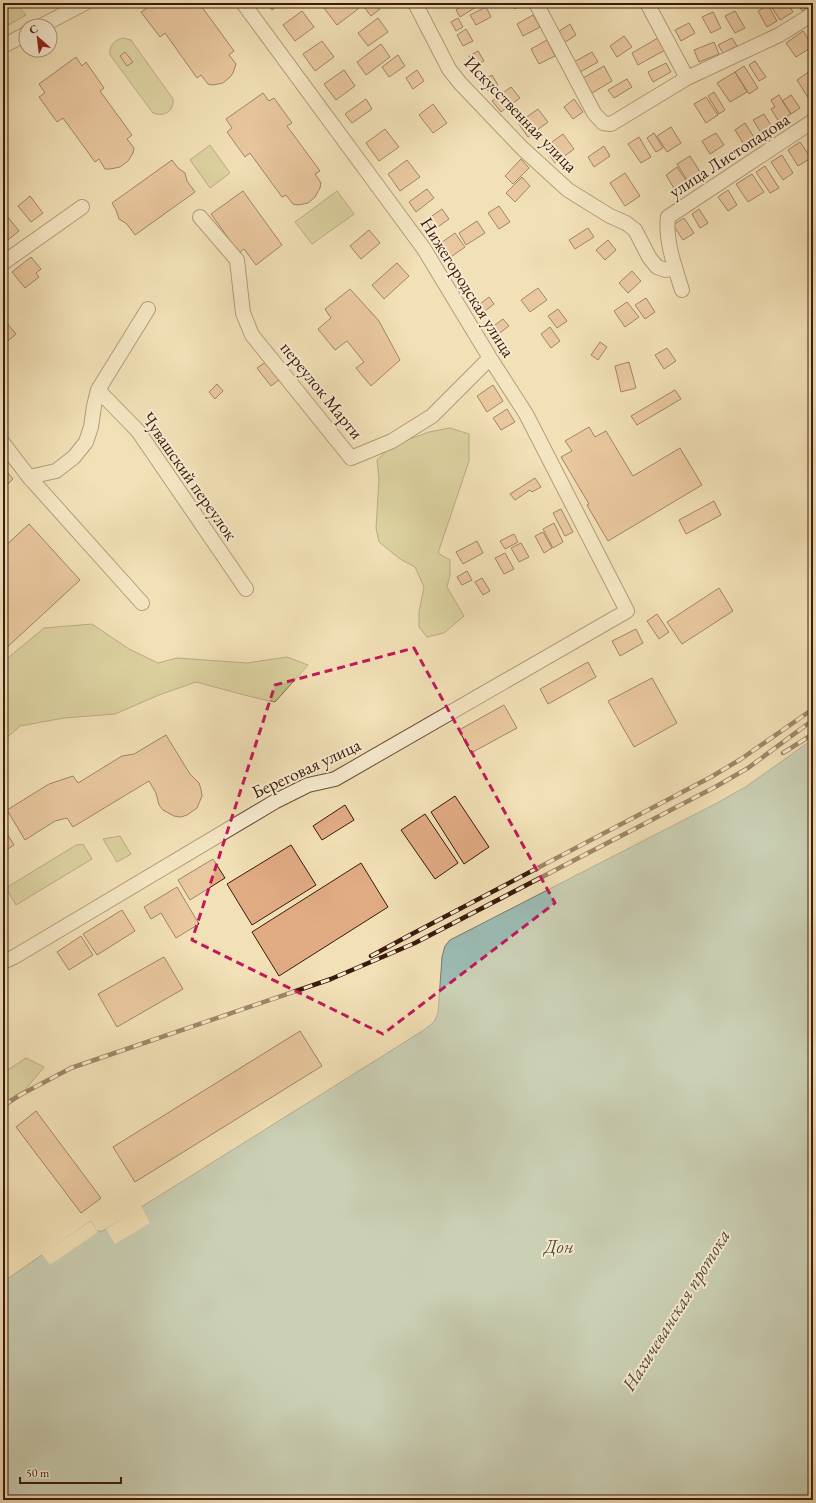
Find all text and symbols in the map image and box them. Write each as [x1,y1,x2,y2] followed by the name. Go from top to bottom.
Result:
[18,18,58,58] north arrow
[27,21,40,37] text: С
[459,51,583,178] street label: Искусственная улица
[664,107,795,203] street label: улица Листопадова
[416,213,521,362] street label: Нижегородская улица
[276,337,369,444] street label: переулок Марти
[137,407,243,545] street label: Чувашский переулок
[248,732,365,803] street label: Береговая улица
[616,1225,736,1396] water label: Нахичеванская протока
[542,1234,574,1259] water label: Дон
[20,1459,121,1485] scale bar
[26,1465,50,1481] text: 50 m

